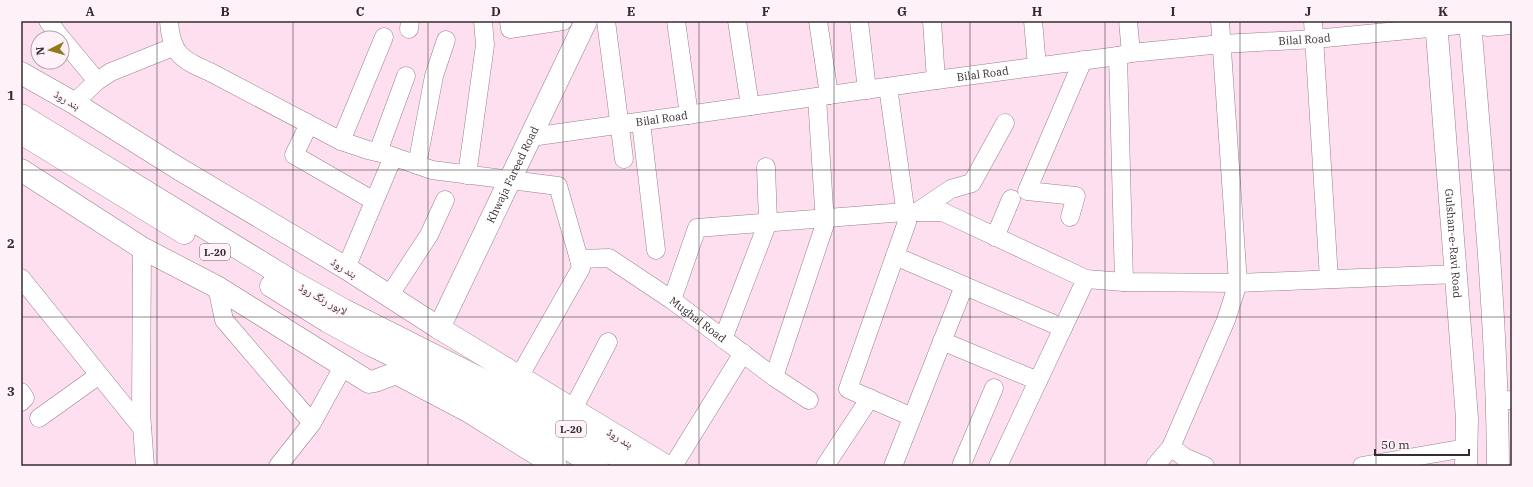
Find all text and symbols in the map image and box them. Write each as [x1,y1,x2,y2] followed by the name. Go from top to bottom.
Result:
[85,3,95,20] text: A
[220,3,230,20] text: B
[356,3,365,20] text: C
[491,3,501,20] text: D
[627,3,635,20] text: E
[762,3,770,20] text: F
[897,3,907,20] text: G
[1032,3,1043,20] text: H
[1171,3,1176,20] text: I
[1305,3,1312,20] text: J
[1438,3,1448,20] text: K
[30,30,70,70] north arrow
[1278,30,1332,48] street label: Bilal Road
[33,46,47,56] text: N
[956,63,1010,84] street label: Bilal Road
[7,87,15,104] text: 1
[51,87,83,113] street label: بند روڈ
[635,108,689,129] street label: Bilal Road
[483,124,542,225] street label: Khwaja Fareed Road
[1442,188,1465,299] street label: Gulshan-e-Ravi Road
[7,235,15,252] text: 2
[200,244,230,260] road number: L-20
[328,255,360,281] street label: بند روڈ
[296,280,350,318] street label: لاہور رنگ روڈ
[667,294,729,346] street label: Mughal Road
[7,383,15,400] text: 3
[556,421,586,437] road number: L-20
[604,425,636,451] street label: بند روڈ
[1375,431,1469,457] scale bar
[1381,437,1410,452] text: 50 m

